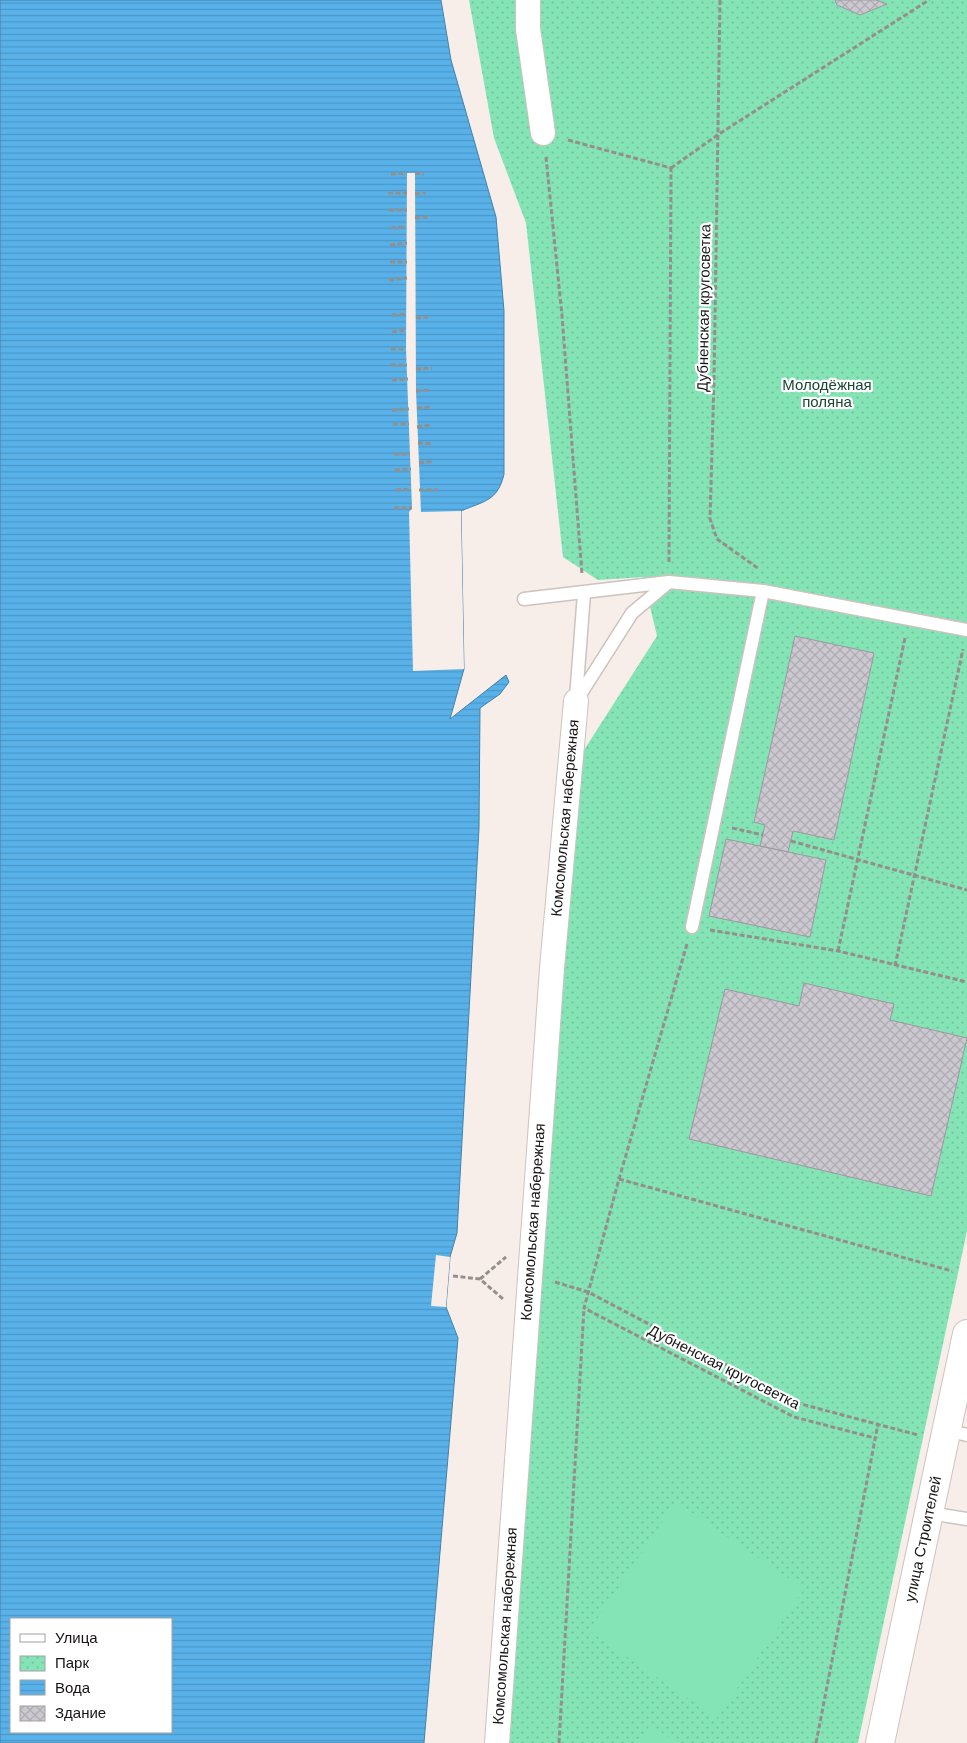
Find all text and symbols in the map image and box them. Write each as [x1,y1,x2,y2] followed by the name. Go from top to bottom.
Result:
[694,223,713,392] street label: Дубненская кругосветка
[782,376,872,410] park label: Молодёжная поляна
[547,719,582,917] street label: Комсомольская набережная
[517,1123,548,1321] street label: Комсомольская набережная
[646,1321,803,1412] street label: Дубненская кругосветка
[901,1474,944,1603] street label: улица Строителей
[489,1527,520,1725] street label: Комсомольская набережная
[10,1618,172,1733] legend
[55,1629,98,1646] text: Улица
[55,1654,89,1671] text: Парк
[55,1679,91,1696] text: Вода
[55,1704,106,1721] text: Здание

